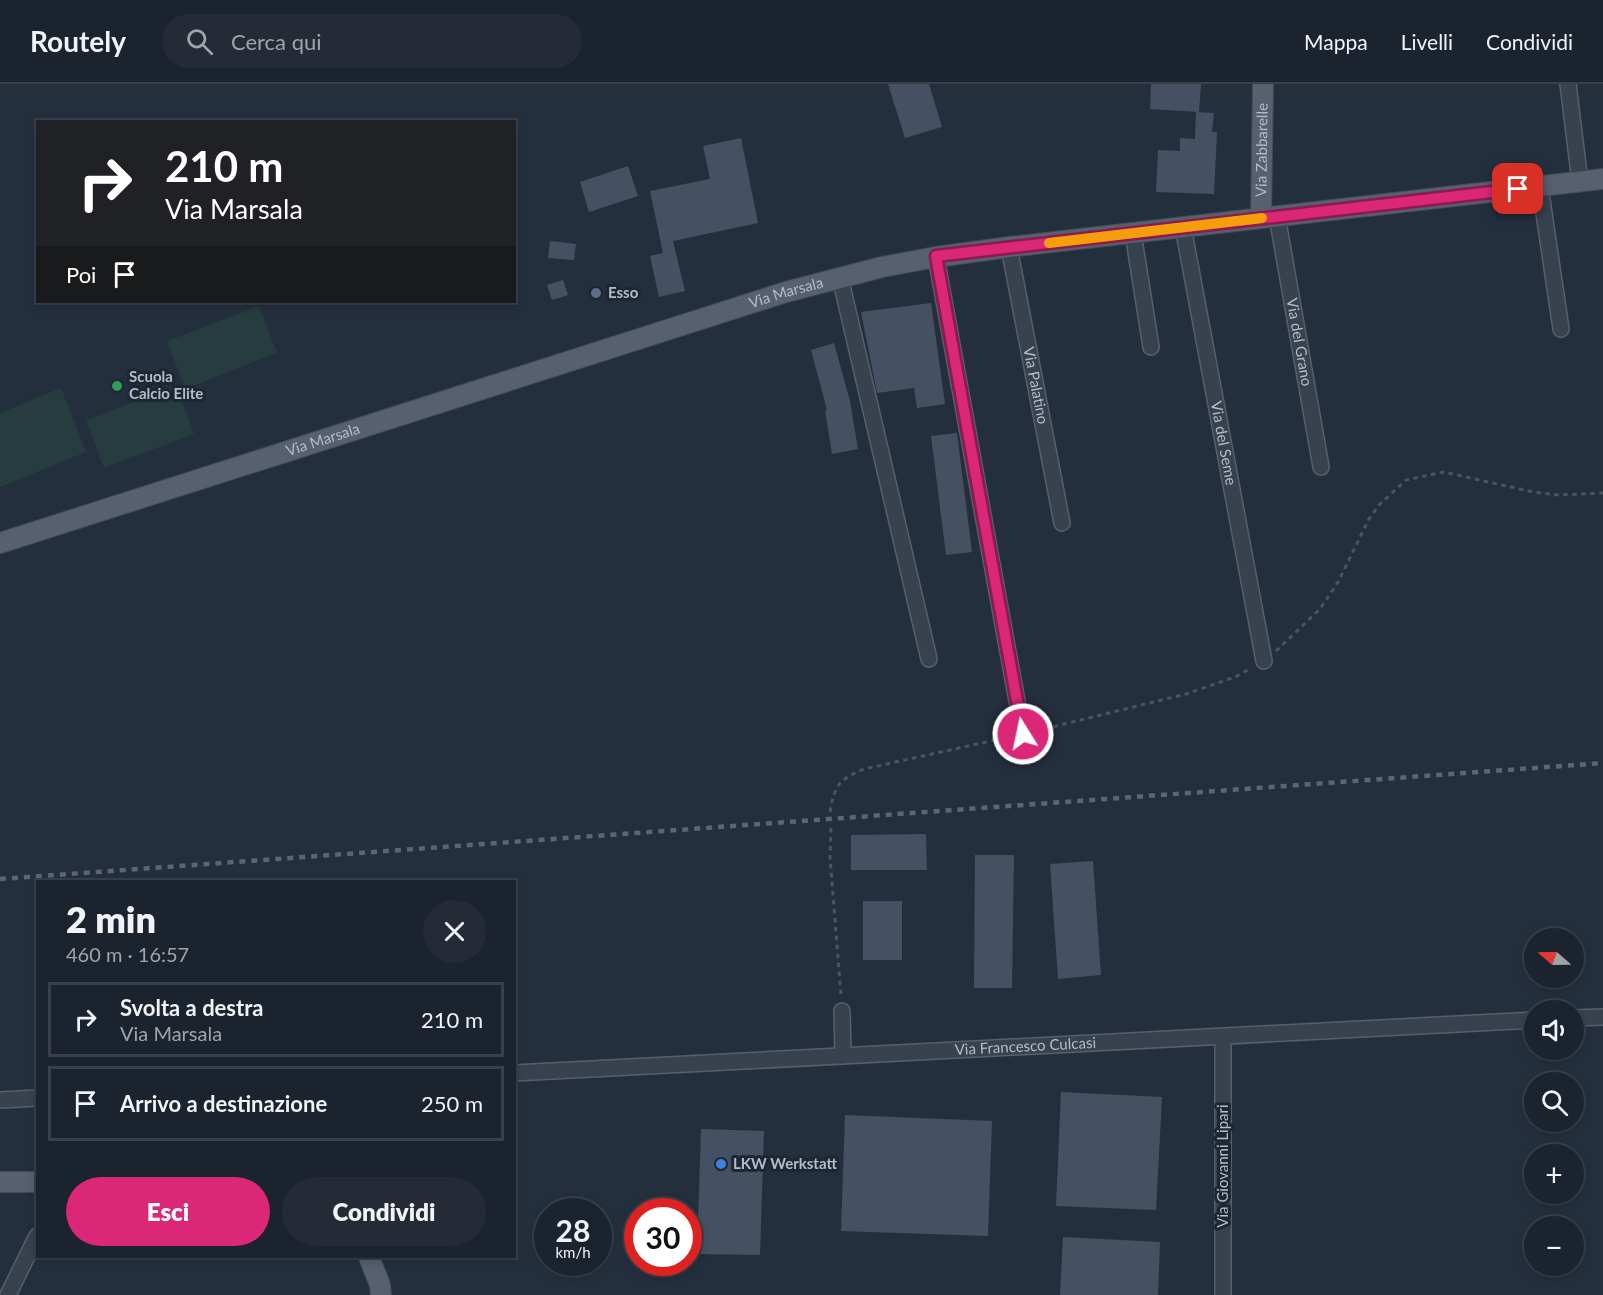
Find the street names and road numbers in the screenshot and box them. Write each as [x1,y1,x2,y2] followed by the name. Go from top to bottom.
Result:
[1251,103,1271,197] street label: Via Zabbarelle
[746,273,825,311] street label: Via Marsala
[1284,296,1317,387] street label: Via del Grano
[1020,345,1053,425] street label: Via Palatino
[1208,400,1241,487] street label: Via del Seme
[283,419,362,459] street label: Via Marsala
[954,1033,1096,1058] street label: Via Francesco Culcasi
[1213,1104,1231,1228] street label: Via Giovanni Lipari

